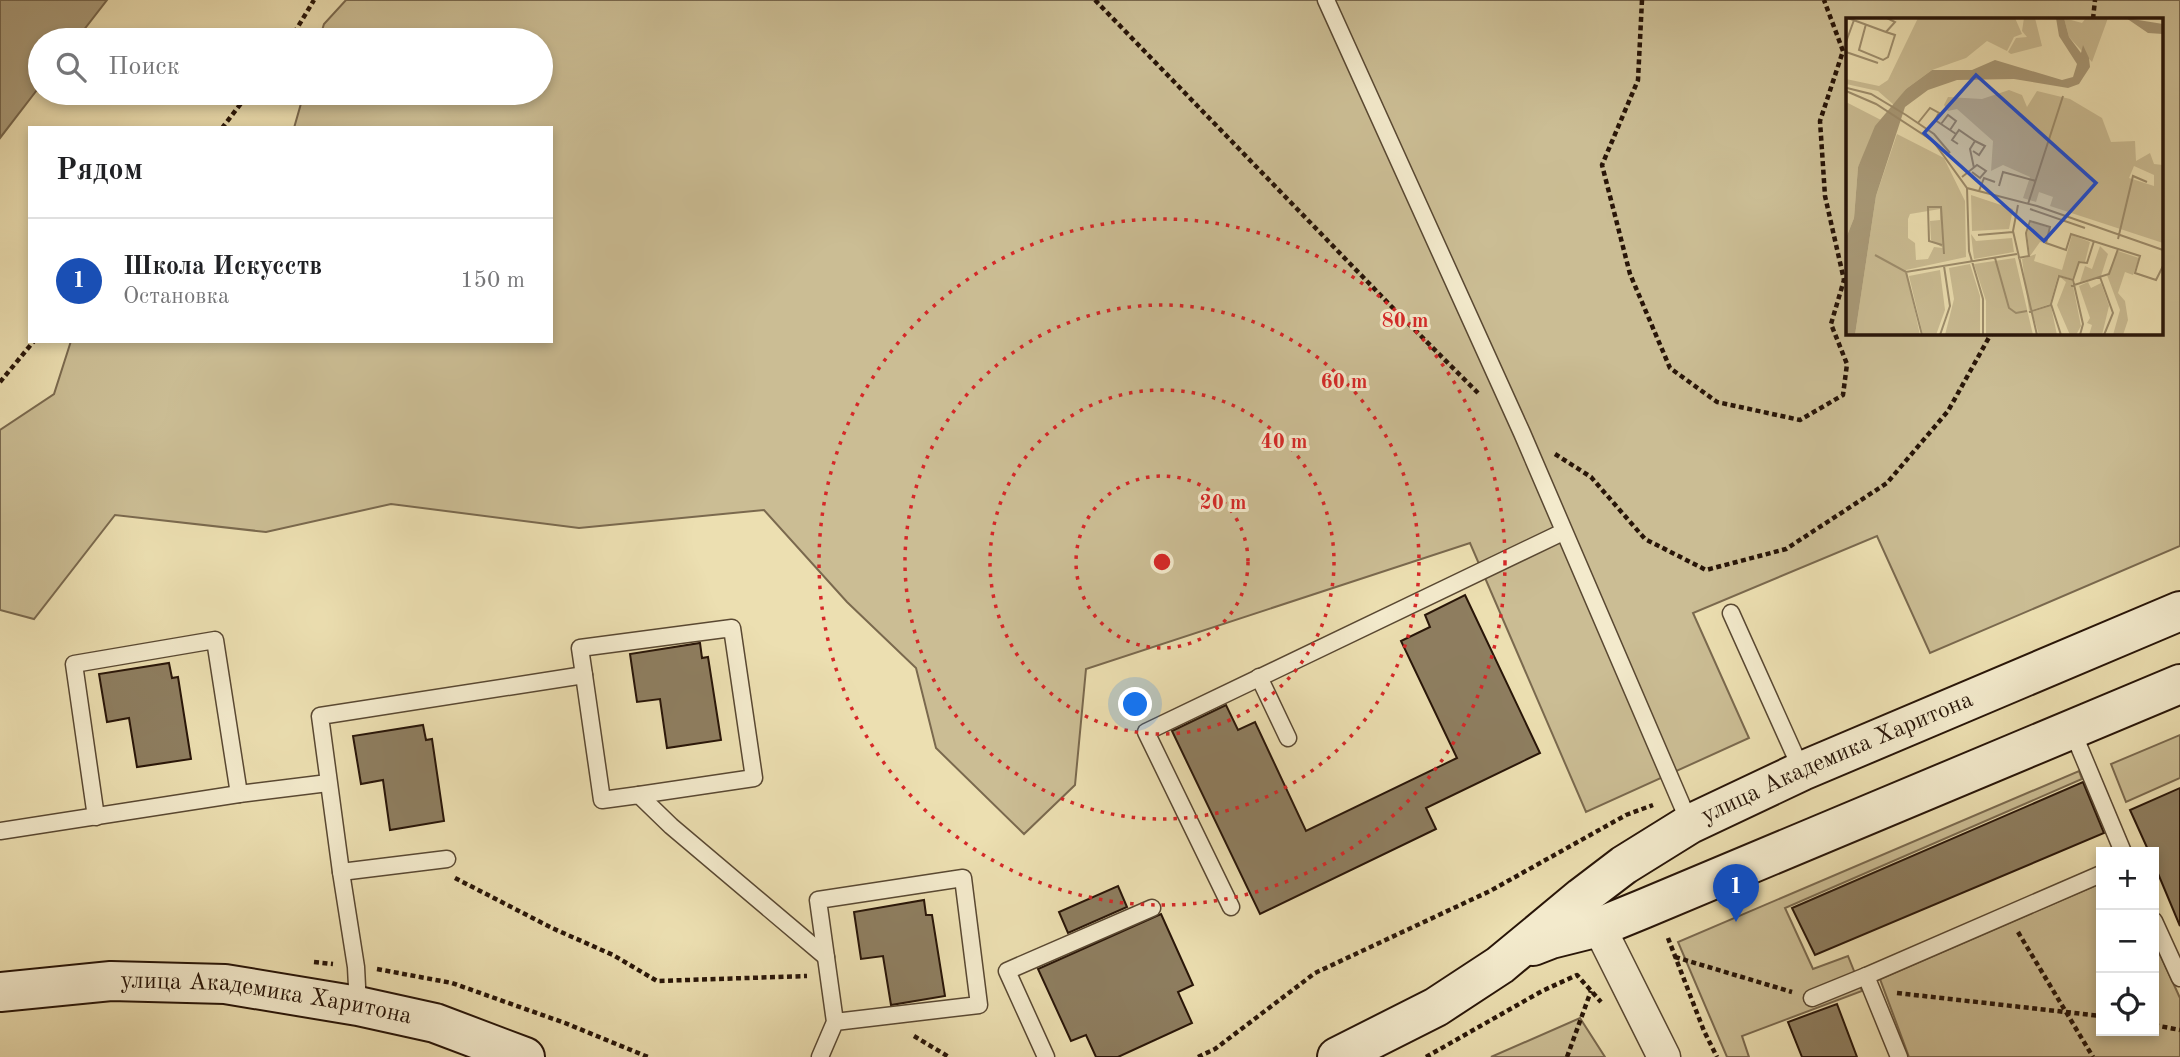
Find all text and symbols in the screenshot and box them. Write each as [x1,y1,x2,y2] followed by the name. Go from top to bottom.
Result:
[1846,18,2162,334] inset map
[28,28,553,105] search box
[52,48,90,86] icon: search
[108,54,180,80] text: Поиск
[56,156,143,186] text: Рядом
[123,254,322,280] text: Школа Искусств
[72,269,86,292] text: 1
[460,269,525,292] text: 150 m
[123,285,229,308] text: Остановка
[1381,311,1429,332] text: 80 m
[1320,372,1368,393] text: 60 m
[1260,432,1308,453] text: 40 m
[1199,493,1247,514] text: 20 m
[1150,550,1174,574] centre of rings
[1118,687,1152,721] your location
[1698,688,1977,829] street label: улица Академика Харитона
[2096,847,2159,1036] map controls
[2096,847,2159,910] button: +
[1713,864,1759,922] pin: 1
[2096,910,2159,973] button: −
[120,969,414,1030] street label: улица Академика Харитона
[2096,973,2159,1036] button: locate

